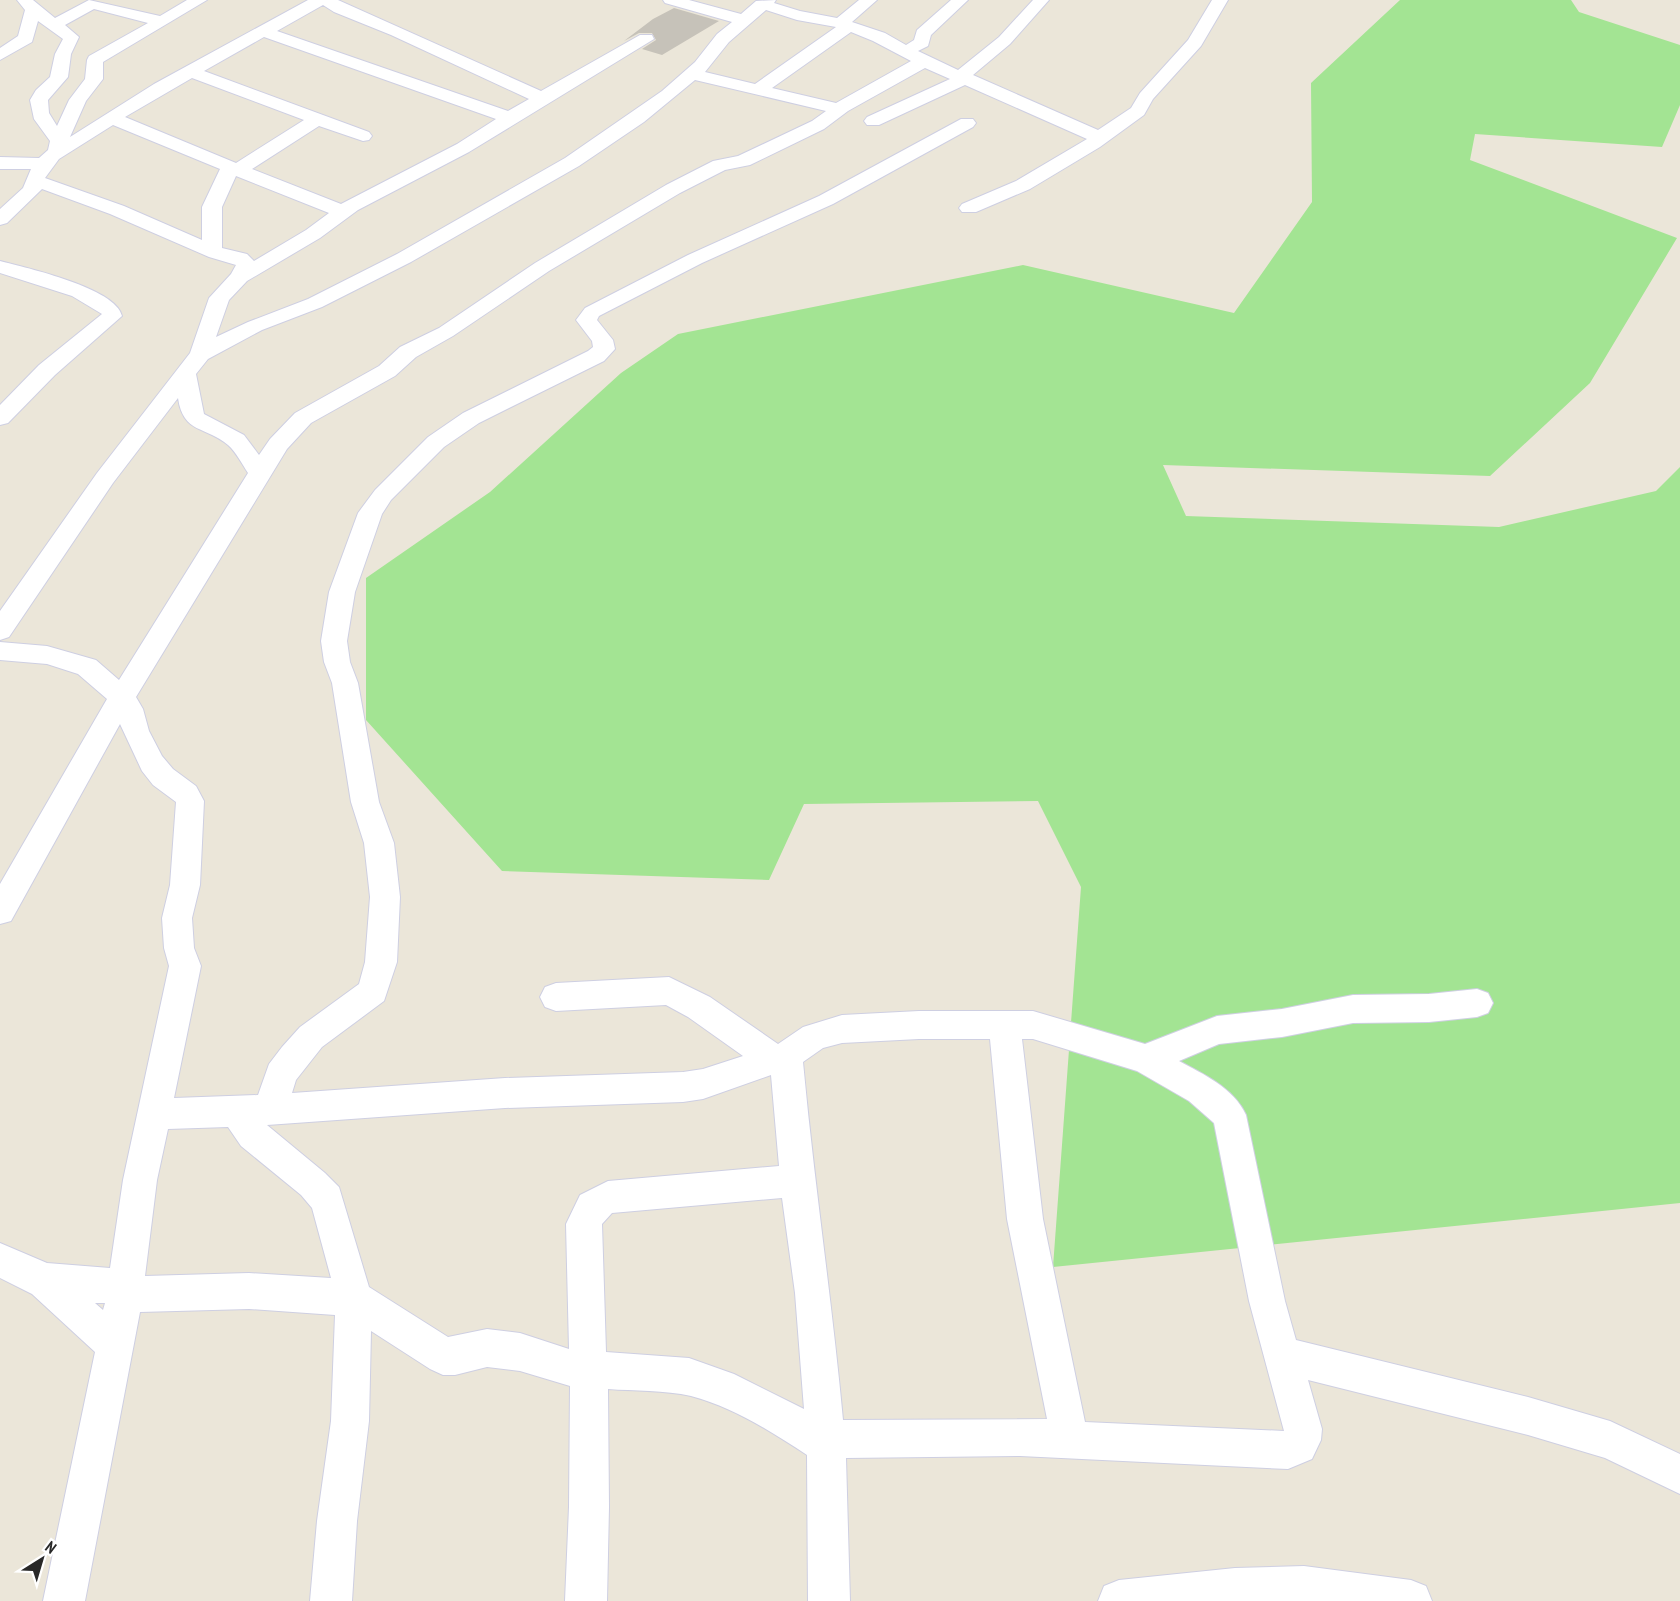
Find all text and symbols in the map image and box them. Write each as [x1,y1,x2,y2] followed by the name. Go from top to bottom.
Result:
[12,1529,72,1589] north arrow
[42,1536,60,1558] text: N

